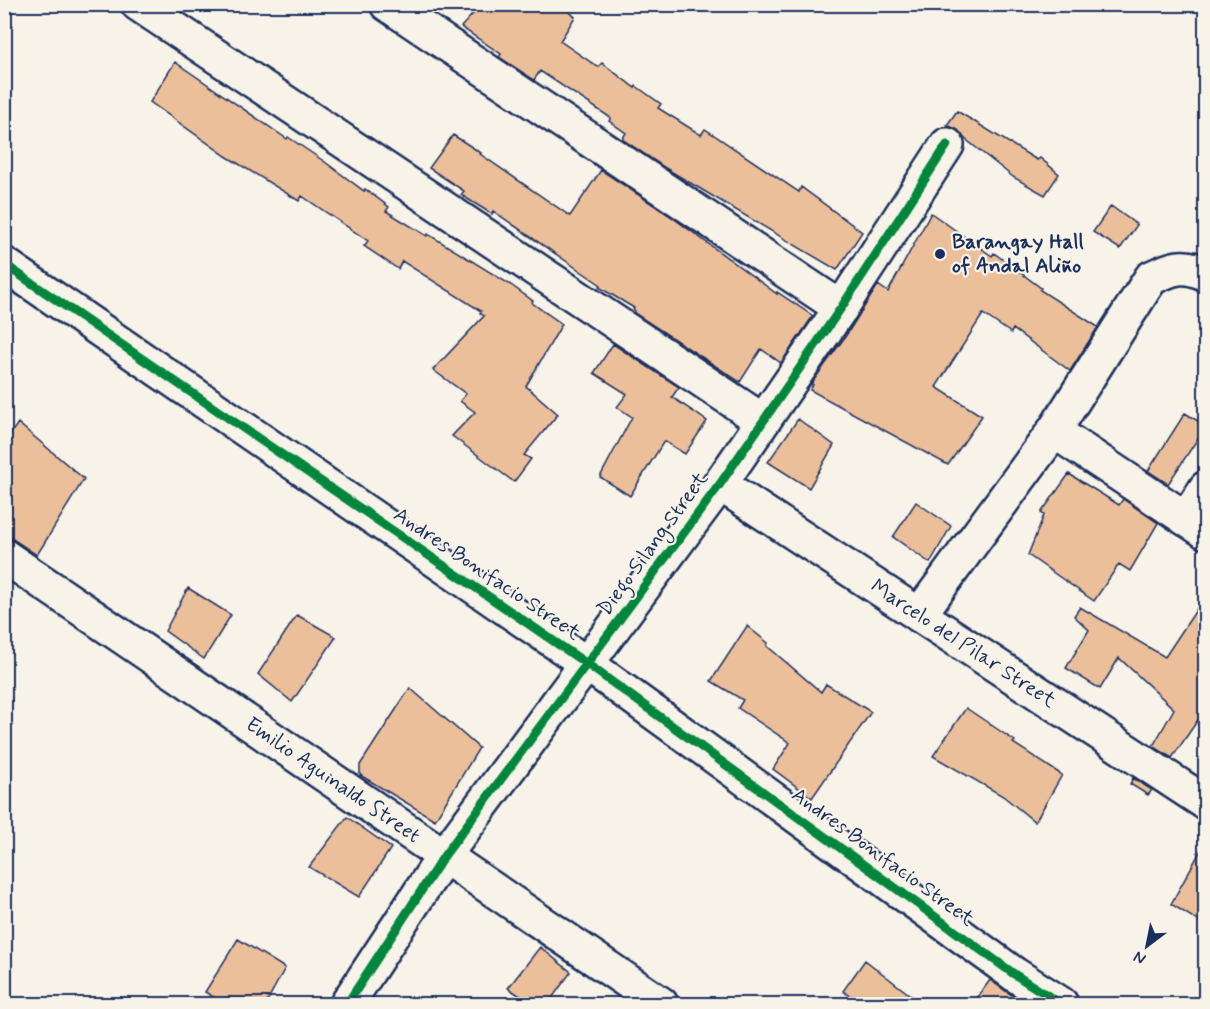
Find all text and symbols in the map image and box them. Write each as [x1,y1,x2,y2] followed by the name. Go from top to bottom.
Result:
[952,228,1084,280] place label: Barangay Hall of Andal Aliño
[933,247,947,261] marker: Barangay Hall of Andal Aliño
[591,466,717,623] street label: Diego Silang Street
[388,501,586,647] street label: Andres Bonifacio Street
[865,573,1062,715] street label: Marcelo del Pilar Street
[240,711,426,850] street label: Emilio Aguinaldo Street
[786,781,981,933] street label: Andres Bonifacio Street
[1117,916,1177,976] north arrow
[1130,946,1150,969] text: N

